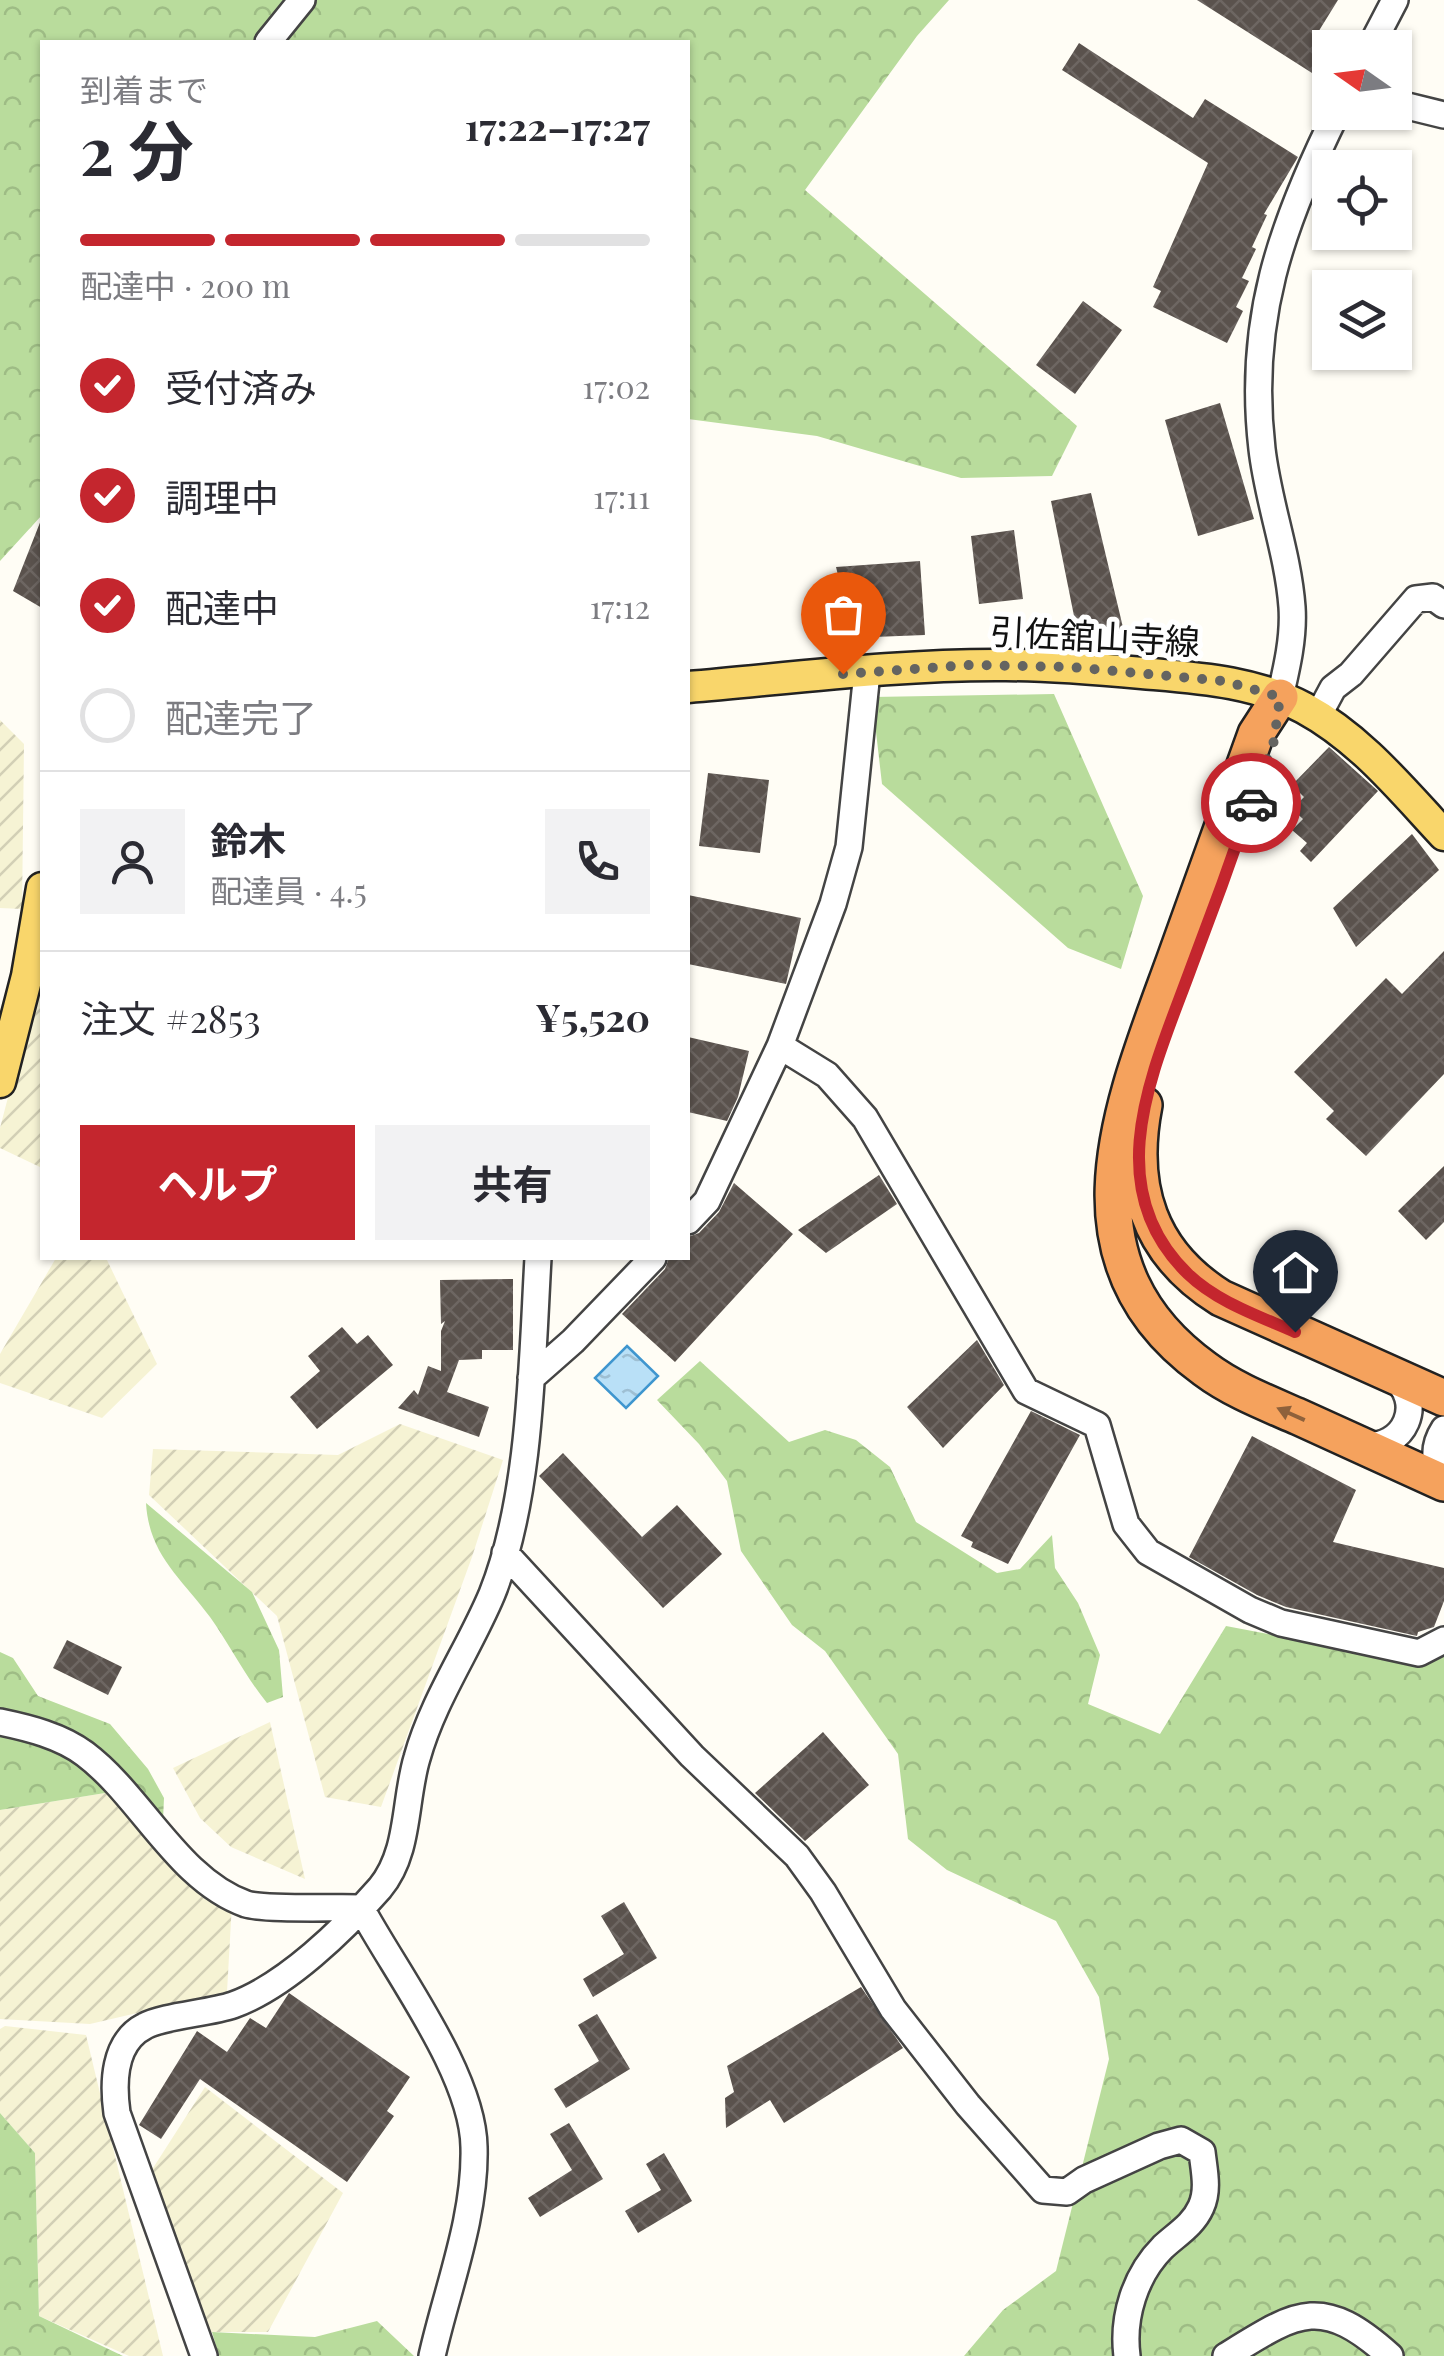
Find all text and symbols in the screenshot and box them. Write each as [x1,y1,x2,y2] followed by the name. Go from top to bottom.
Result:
[1312,30,1412,130] north arrow
[1312,30,1412,370] map controls
[80,67,208,110] text: 到着まで
[465,100,650,151] text: 17:22–17:27
[80,105,193,191] text: 2 分
[1312,150,1412,250] button: locate
[80,263,291,306] text: 配達中 · 200 m
[1312,270,1412,370] button: layers
[80,358,135,413] icon: check
[165,361,317,412] text: 受付済み
[582,364,650,407] text: 17:02
[80,468,135,523] icon: check
[165,471,279,522] text: 調理中
[593,474,650,517] text: 17:11
[801,572,886,675] pin
[80,578,135,633] icon: check
[165,581,279,632] text: 配達中
[589,584,650,627] text: 17:12
[816,587,871,642] icon: bag
[989,606,1201,664] street label: 引佐舘山寺線
[165,691,317,742] text: 配達完了
[1201,753,1301,853] courier
[1224,776,1279,831] icon: car
[80,809,185,914] button: person
[545,809,650,914] button: phone
[210,814,286,865] text: 鈴木
[210,868,367,911] text: 配達員 · 4.5
[535,991,650,1042] text: ¥5,520
[80,992,261,1043] text: 注文 #2853
[80,1125,355,1240] button: ヘルプ
[375,1125,650,1240] button: 共有
[1253,1230,1338,1333] pin
[1268,1245,1323,1300] icon: home
[1276,1405,1305,1422] one-way arrow

